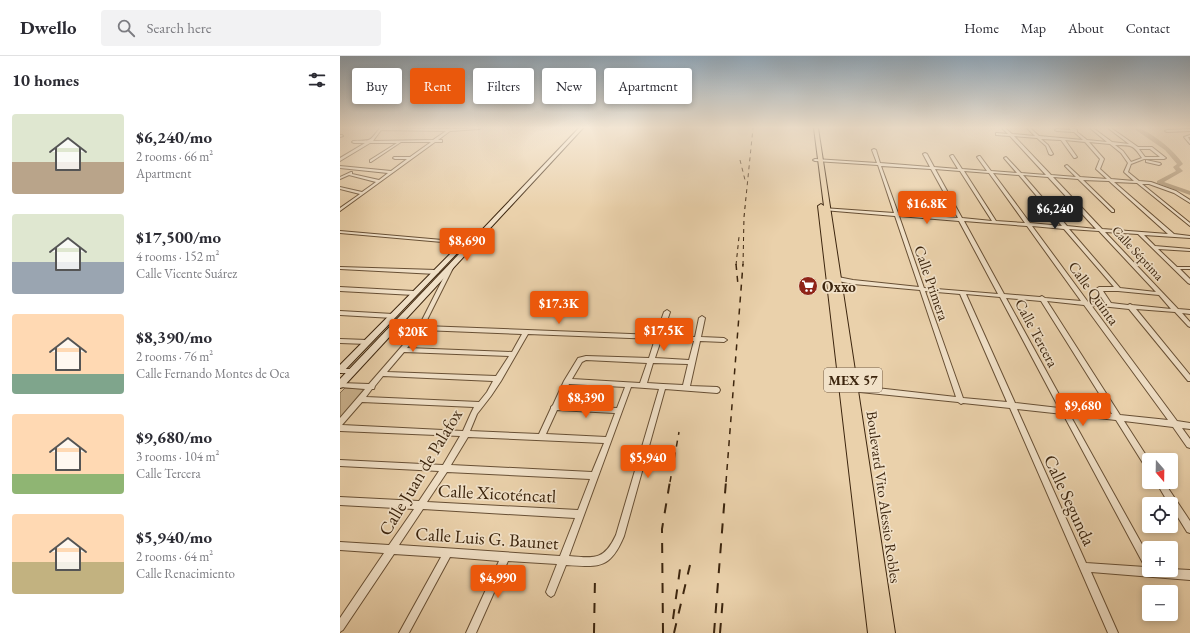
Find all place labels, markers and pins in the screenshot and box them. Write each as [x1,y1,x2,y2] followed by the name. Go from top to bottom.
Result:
[894,191,960,225] pin: $16.8K
[1022,196,1088,230] pin: $6,240
[434,228,500,262] pin: $8,690
[797,275,819,297] supermarket icon: Oxxo
[822,277,856,296] place label: Oxxo
[526,291,592,325] pin: $17.3K
[631,318,697,352] pin: $17.5K
[389,319,437,353] pin: $20K
[553,385,619,419] pin: $8,390
[1050,393,1116,427] pin: $9,680
[615,445,681,479] pin: $5,940
[465,565,531,599] pin: $4,990

